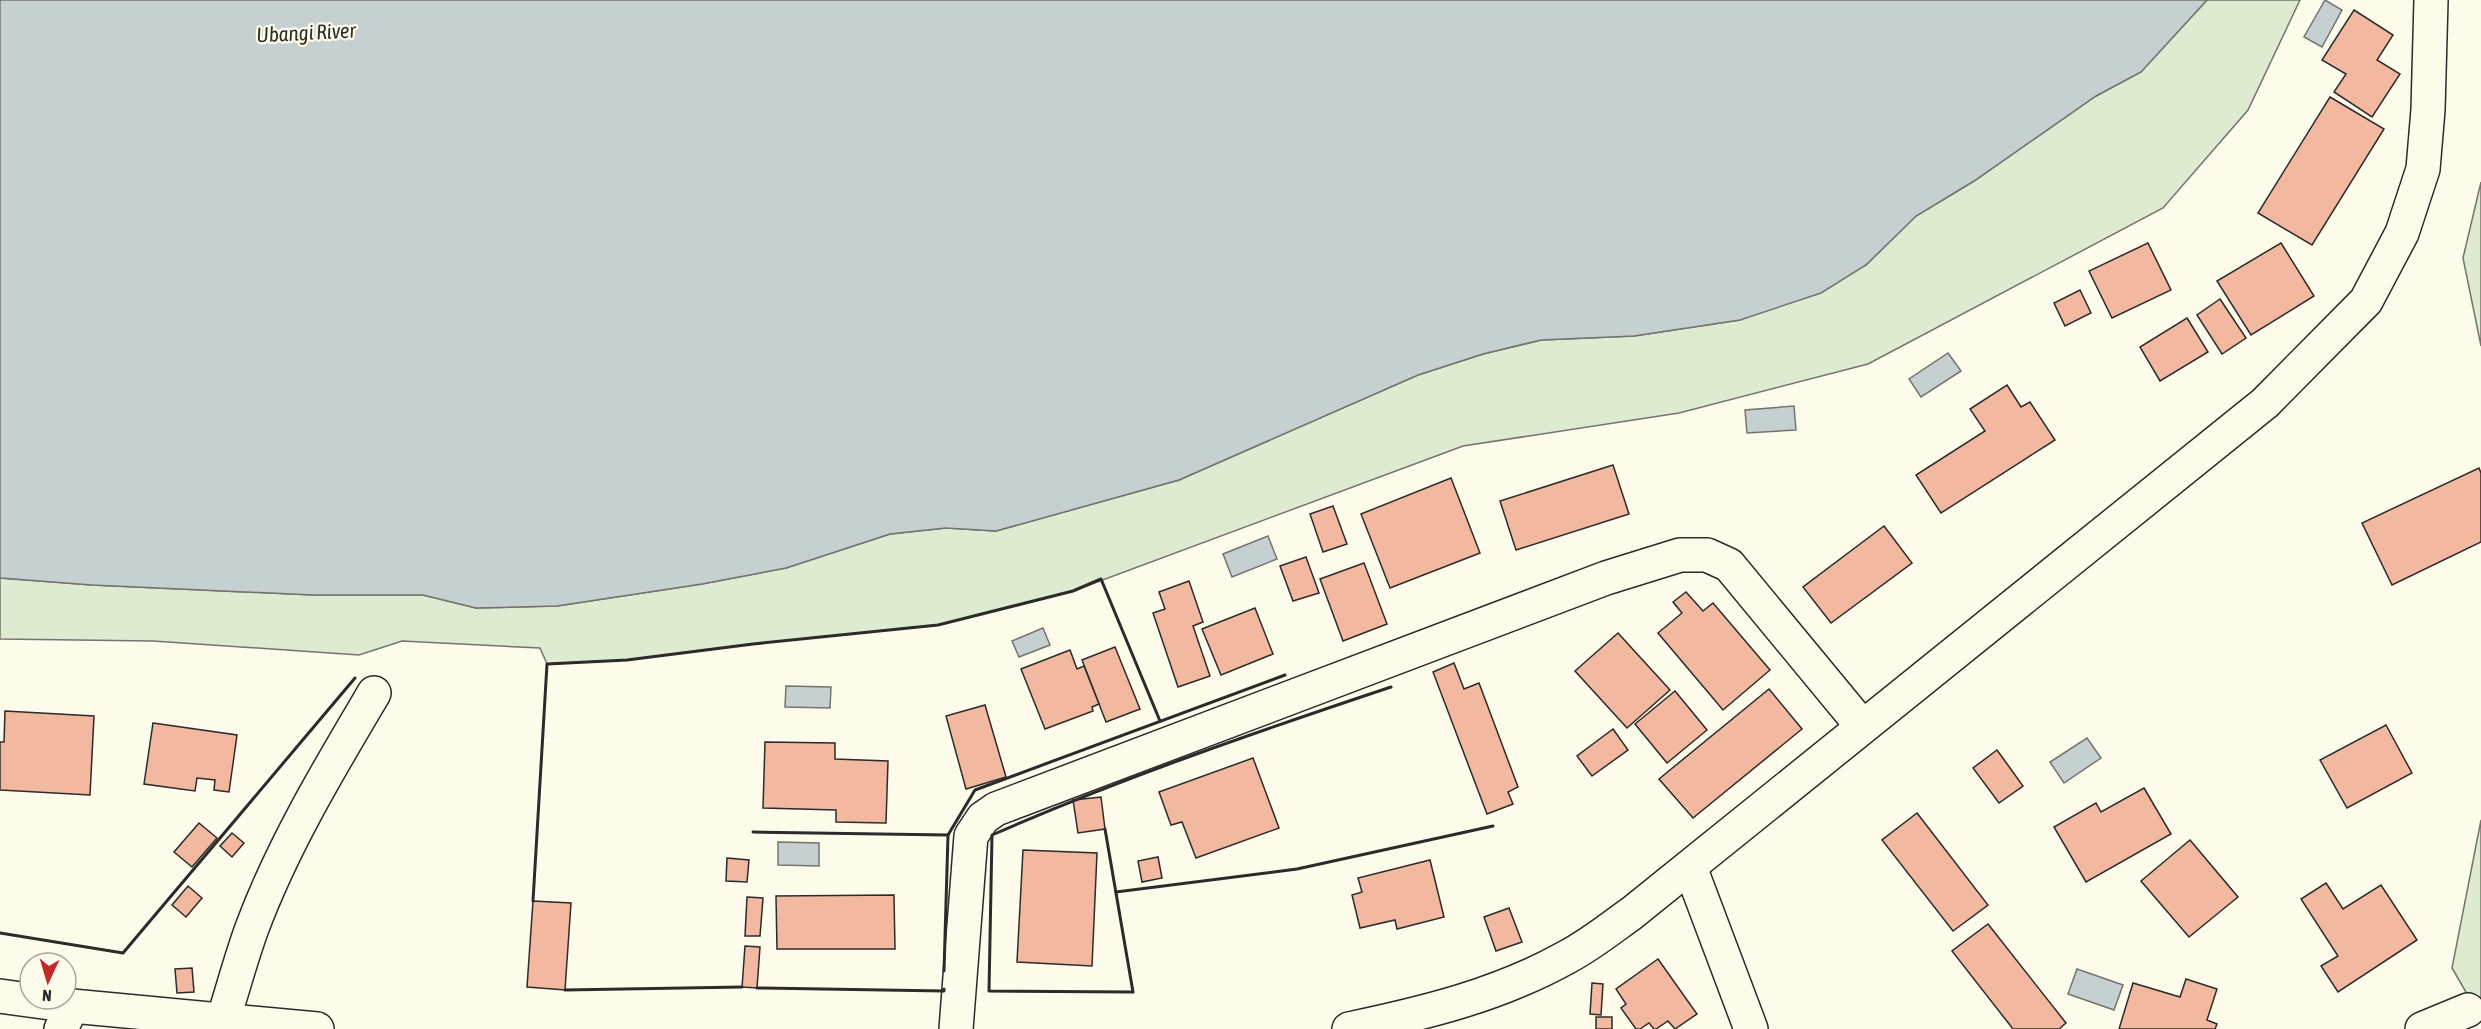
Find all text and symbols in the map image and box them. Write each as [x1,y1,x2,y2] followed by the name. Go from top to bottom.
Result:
[256,17,357,47] water label: Ubangi River
[18,951,78,1011] north arrow
[42,987,52,1005] text: N

